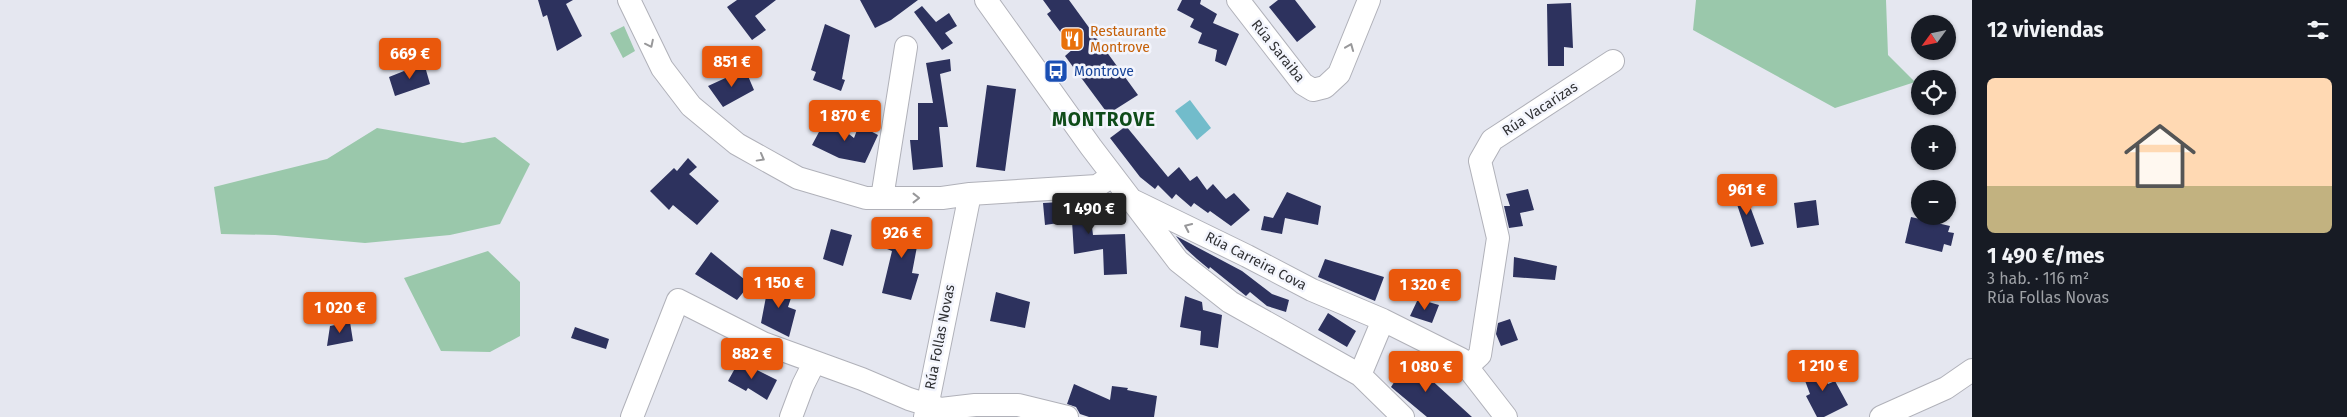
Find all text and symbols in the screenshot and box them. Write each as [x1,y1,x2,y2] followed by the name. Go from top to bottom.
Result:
[1911,15,1956,60] north arrow
[1911,15,1956,225] map controls
[1248,16,1308,86] street label: Rúa Saraiba
[2304,16,2332,44] icon: filters
[1987,17,2104,43] text: 12 viviendas
[1090,23,1166,56] place label: Restaurante Montrove
[1059,26,1085,52] restaurant icon: Restaurante Montrove
[375,38,445,80] pin: 669 €
[644,39,654,48] one-way arrow
[1344,43,1354,52] one-way arrow
[390,44,430,63] text: 669 €
[697,46,767,88] pin: 851 €
[713,52,751,71] text: 851 €
[1043,58,1069,84] bus stop icon: Montrove
[1074,63,1134,80] place label: Montrove
[1911,70,1956,115] button: locate
[1499,78,1581,140] street label: Rúa Vacarizas
[799,100,891,142] pin: 1 870 €
[820,106,870,125] text: 1 870 €
[1052,108,1156,131] district label: MONTROVE
[2115,111,2205,201] icon: home
[1911,125,1956,170] button: +
[756,152,765,162] one-way arrow
[1712,174,1782,216] pin: 961 €
[1728,180,1766,199] text: 961 €
[1911,180,1956,225] button: −
[1043,192,1135,235] pin: 1 490 €
[912,193,920,203] one-way arrow
[1063,199,1115,218] text: 1 490 €
[867,216,937,259] pin: 926 €
[1184,222,1193,233] one-way arrow
[882,223,922,242] text: 926 €
[1202,228,1310,294] street label: Rúa Carreira Cova
[1987,243,2104,269] text: 1 490 €/mes
[733,266,825,309] pin: 1 150 €
[1379,268,1471,311] pin: 1 320 €
[1987,269,2089,288] text: 3 hab. · 116 m²
[754,273,804,292] text: 1 150 €
[1400,275,1450,294] text: 1 320 €
[921,283,959,391] street label: Rúa Follas Novas
[1987,288,2109,307] text: Rúa Follas Novas
[294,292,386,334] pin: 1 020 €
[314,298,366,317] text: 1 020 €
[717,338,787,380] pin: 882 €
[732,344,772,363] text: 882 €
[1380,350,1472,393] pin: 1 080 €
[1777,350,1869,392] pin: 1 210 €
[1798,356,1848,375] text: 1 210 €
[1400,357,1452,376] text: 1 080 €

